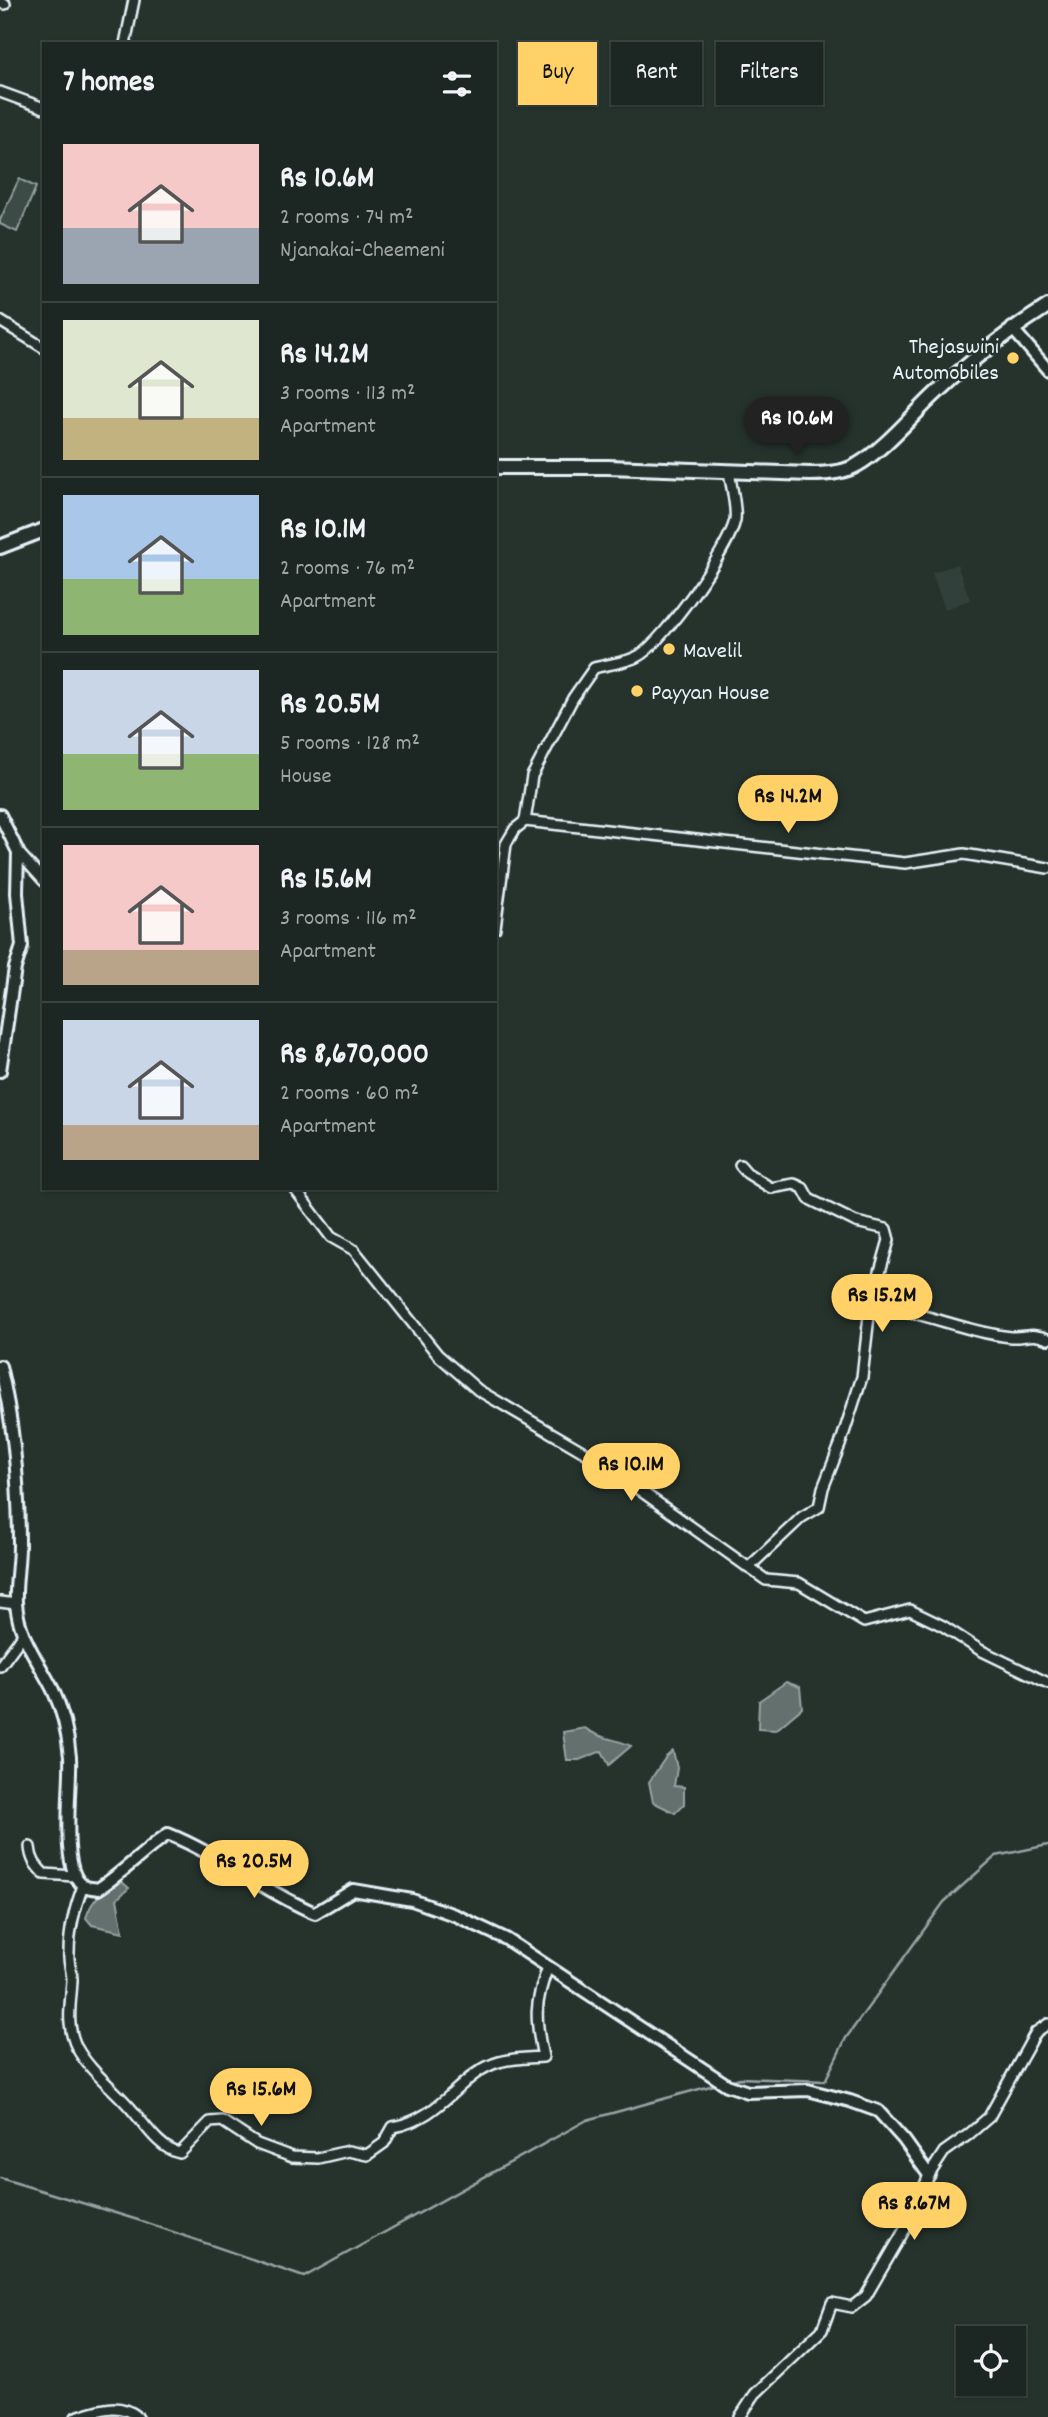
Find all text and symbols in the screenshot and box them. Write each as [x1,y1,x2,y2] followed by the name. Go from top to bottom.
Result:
[518,42,597,105] chip: Buy
[611,42,702,105] chip: Rent
[716,42,823,105] chip: Filters
[63,63,155,106] text: 7 homes
[438,65,476,103] icon: filters
[280,159,374,202] text: Rs 10.6M
[119,172,203,256] icon: home
[280,202,413,235] text: 2 rooms · 74 m²
[280,235,445,268] text: Njanakai-Cheemeni
[892,332,999,391] place label: Thejaswini Automobiles
[280,335,369,378] text: Rs 14.2M
[119,348,203,432] icon: home
[1005,350,1021,366] marker: Thejaswini Automobiles
[280,378,416,411] text: 3 rooms · 113 m²
[725,398,869,457] pin: Rs 10.6M
[761,403,833,436] text: Rs 10.6M
[280,411,376,444] text: Apartment
[280,510,366,553] text: Rs 10.1M
[119,523,203,607] icon: home
[280,553,415,586] text: 2 rooms · 76 m²
[280,586,376,619] text: Apartment
[683,636,743,669] place label: Mavelil
[661,641,677,657] marker: Mavelil
[651,678,769,711] place label: Payyan House
[629,683,645,699] marker: Payyan House
[280,685,380,728] text: Rs 20.5M
[119,698,203,782] icon: home
[280,728,420,761] text: 5 rooms · 128 m²
[280,761,332,794] text: House
[716,776,860,835] pin: Rs 14.2M
[754,781,822,814] text: Rs 14.2M
[280,860,372,903] text: Rs 15.6M
[119,873,203,957] icon: home
[280,903,417,936] text: 3 rooms · 116 m²
[280,936,376,969] text: Apartment
[280,1035,429,1078] text: Rs 8,670,000
[119,1048,203,1132] icon: home
[280,1078,419,1111] text: 2 rooms · 60 m²
[280,1111,376,1144] text: Apartment
[810,1274,954,1334] pin: Rs 15.2M
[847,1280,917,1313] text: Rs 15.2M
[559,1444,703,1503] pin: Rs 10.1M
[598,1449,664,1482] text: Rs 10.1M
[182,1840,326,1900] pin: Rs 20.5M
[216,1846,292,1879] text: Rs 20.5M
[189,2068,333,2128] pin: Rs 15.6M
[226,2074,296,2107] text: Rs 15.6M
[842,2182,986,2242] pin: Rs 8.67M
[878,2188,950,2221] text: Rs 8.67M
[956,2326,1026,2396] map controls
[956,2326,1026,2396] button: locate

